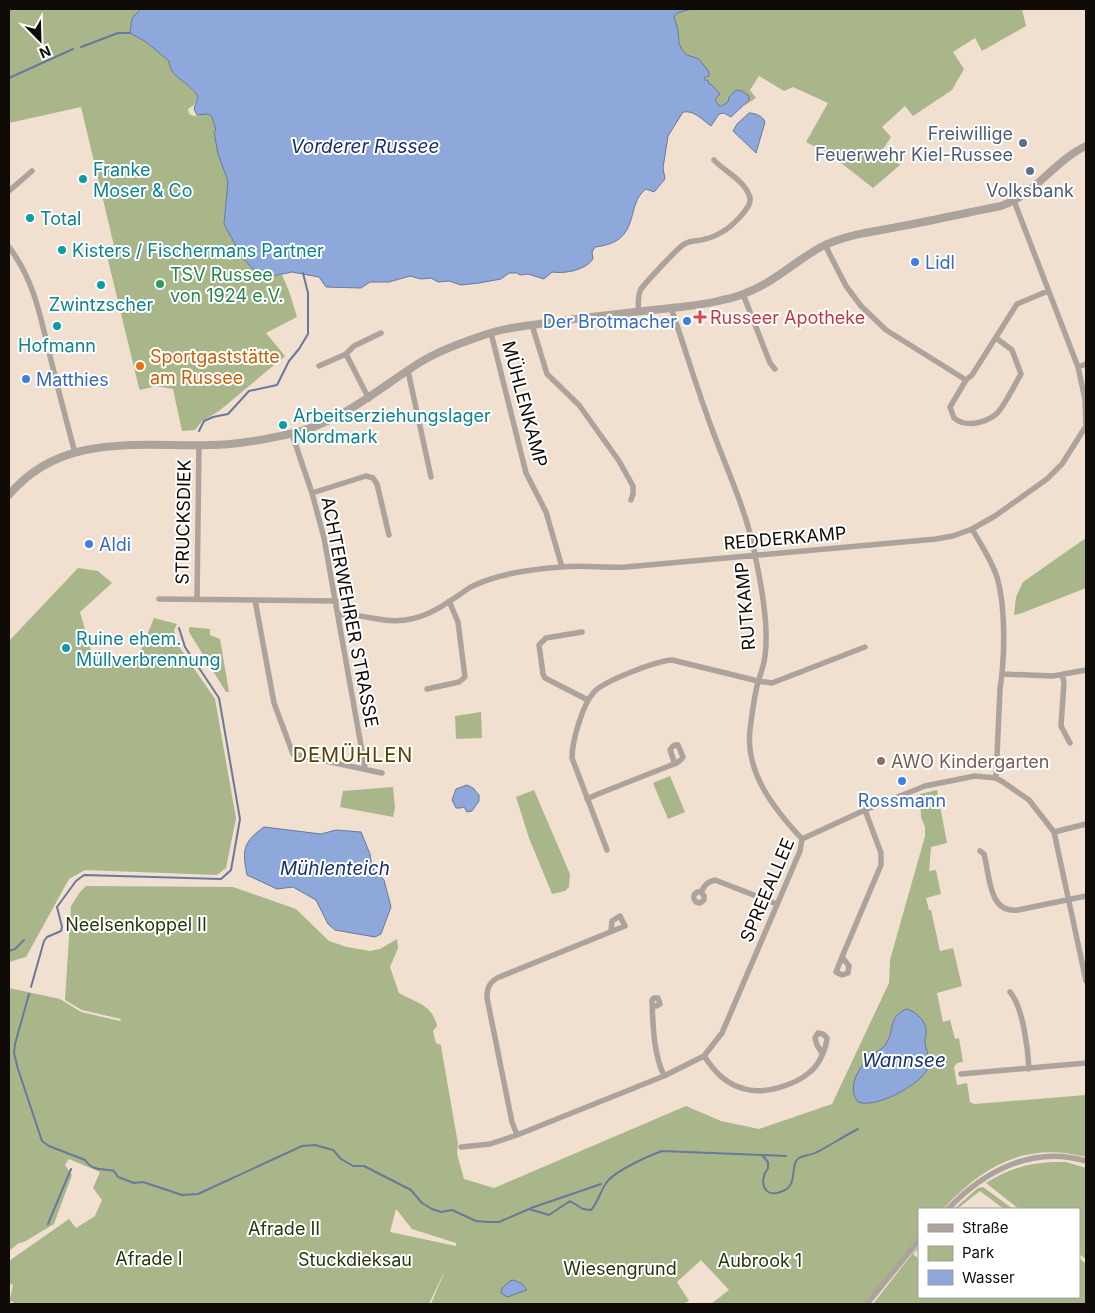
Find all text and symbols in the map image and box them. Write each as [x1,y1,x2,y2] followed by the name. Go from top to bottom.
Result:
[15,15,65,65] north arrow
[37,43,54,62] text: N
[815,123,1013,165] place label: Freiwillige Feuerwehr Kiel-Russee
[291,135,439,158] water label: Vorderer Russee
[1017,137,1029,149] marker: Freiwillige Feuerwehr Kiel-Russee
[93,159,192,201] place label: Franke Moser & Co
[1024,165,1036,177] marker: Volksbank
[77,173,89,185] marker: Franke Moser & Co
[986,180,1074,201] place label: Volksbank
[40,208,81,229] place label: Total
[24,212,36,224] marker: Total
[72,240,324,261] place label: Kisters / Fischermans Partner
[56,244,68,256] marker: Kisters / Fischermans Partner
[925,252,955,273] place label: Lidl
[909,256,921,268] marker: Lidl
[170,264,284,306] place label: TSV Russee von 1924 e.V.
[154,278,166,290] marker: TSV Russee von 1924 e.V.
[95,279,107,291] marker: Zwintzscher
[49,294,154,315] place label: Zwintzscher
[710,307,865,328] place label: Russeer Apotheke
[543,311,677,332] place label: Der Brotmacher
[694,311,706,323] marker: Russeer Apotheke
[681,315,693,327] marker: Der Brotmacher
[51,320,63,332] marker: Hofmann
[18,335,96,356] place label: Hofmann
[498,338,553,469] street label: MÜHLENKAMP
[150,346,280,388] place label: Sportgaststätte am Russee
[134,360,146,372] marker: Sportgaststätte am Russee
[36,369,109,390] place label: Matthies
[20,373,32,385] marker: Matthies
[293,405,491,447] place label: Arbeitserziehungslager Nordmark
[277,419,289,431] marker: Arbeitserziehungslager Nordmark
[171,459,195,585] street label: STRUCKSDIEK
[317,495,383,729] street label: ACHTERWEHRER STRASSE
[723,522,847,554] street label: REDDERKAMP
[99,534,131,555] place label: Aldi
[83,538,95,550] marker: Aldi
[731,561,759,651] street label: RUTKAMP
[76,628,221,670] place label: Ruine ehem. Müllverbrennung
[60,642,72,654] marker: Ruine ehem. Müllverbrennung
[293,743,413,767] district label: DEMÜHLEN
[891,751,1049,772] place label: AWO Kindergarten
[875,755,887,767] marker: AWO Kindergarten
[896,775,908,787] marker: Rossmann
[858,790,946,811] place label: Rossmann
[736,835,798,945] street label: SPREEALLEE
[280,857,390,880] water label: Mühlenteich
[65,914,207,935] park label: Neelsenkoppel II
[862,1049,946,1072] water label: Wannsee
[918,1208,1080,1298] legend
[248,1218,320,1239] park label: Afrade II
[962,1218,1009,1237] text: Straße
[962,1243,995,1262] text: Park
[115,1248,183,1269] park label: Afrade I
[298,1249,412,1270] park label: Stuckdieksau
[718,1250,802,1271] park label: Aubrook 1
[563,1258,677,1279] park label: Wiesengrund
[962,1268,1015,1287] text: Wasser

